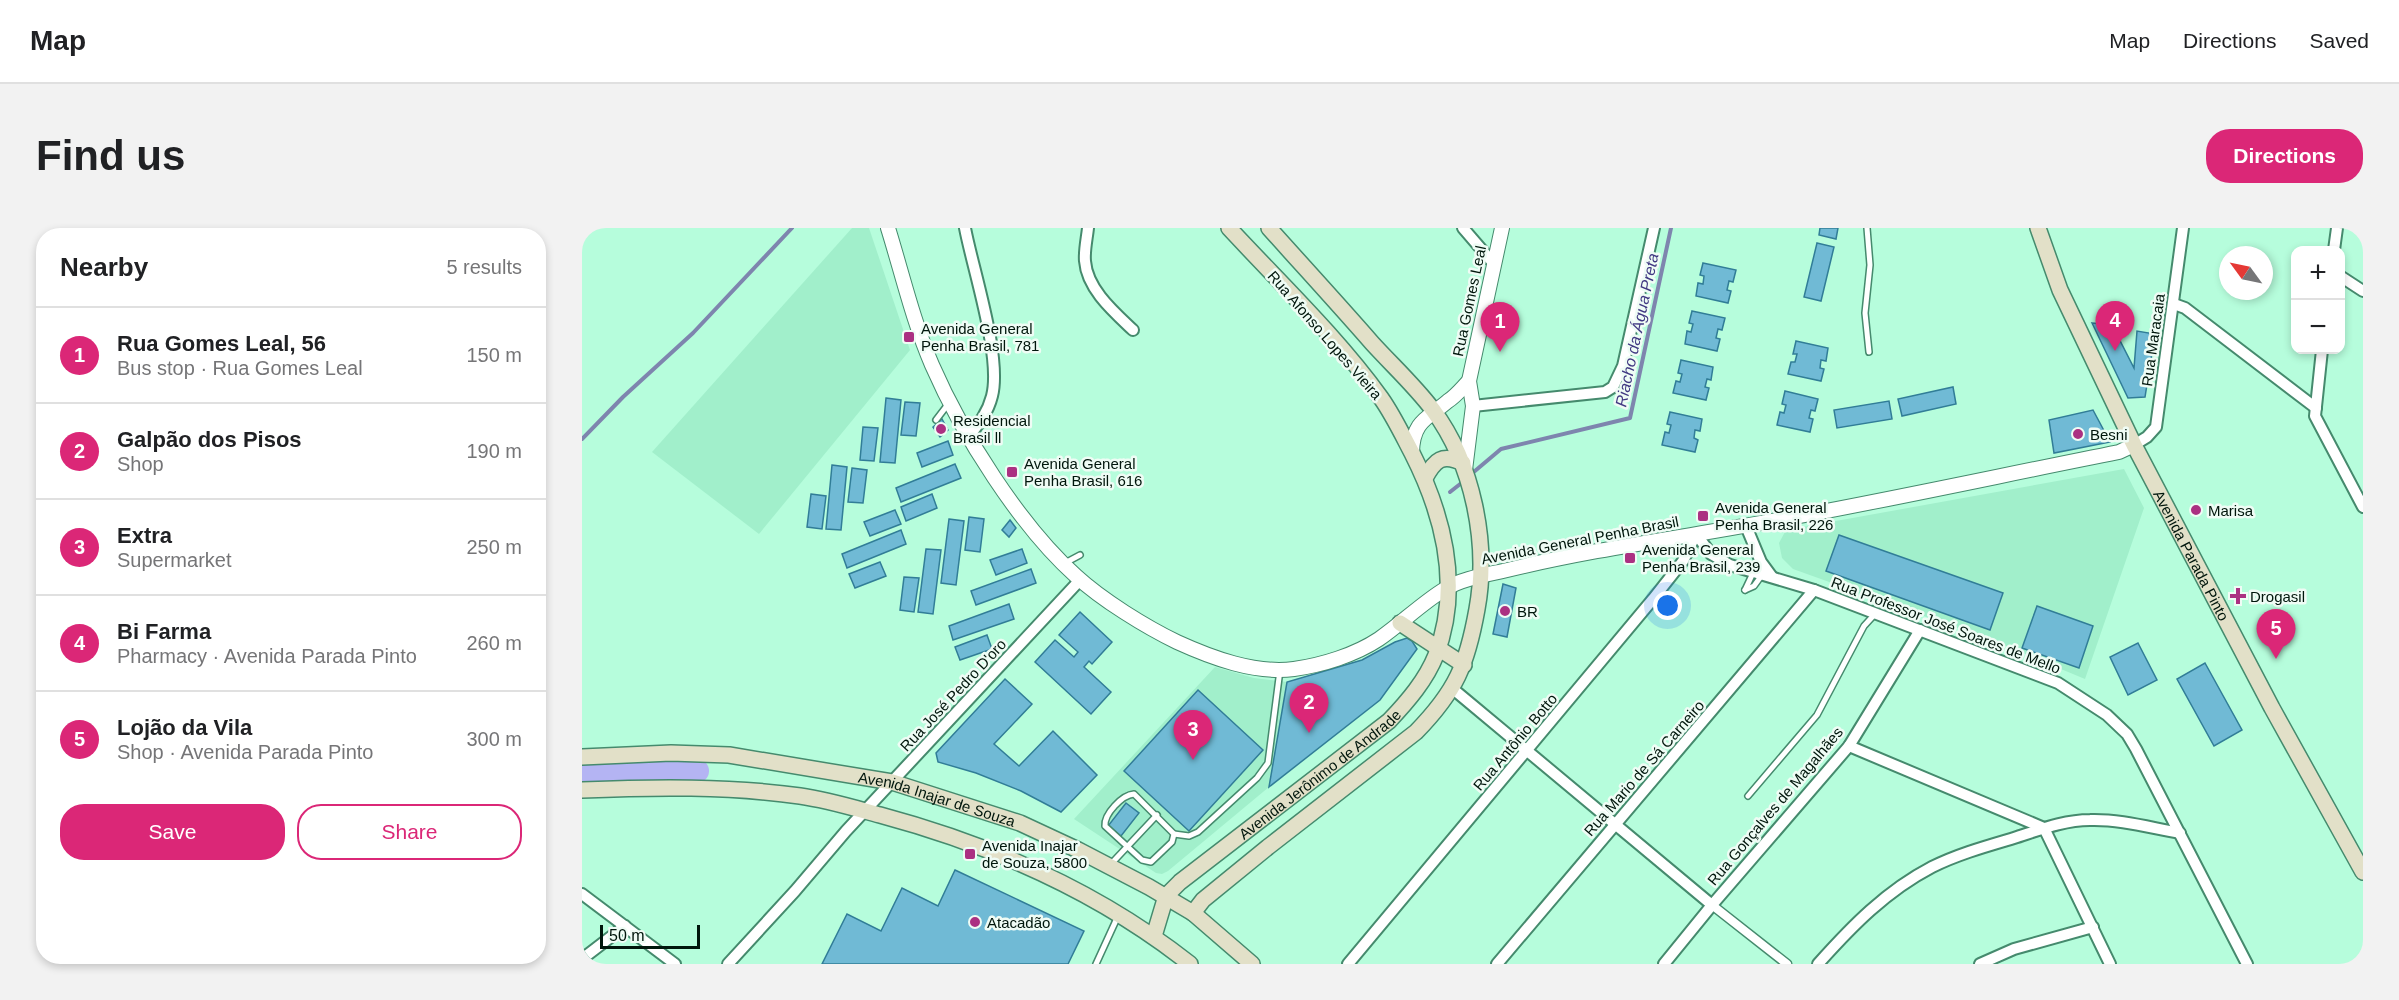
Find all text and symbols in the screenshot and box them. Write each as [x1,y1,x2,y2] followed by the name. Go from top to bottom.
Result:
[30,25,86,56] text: Map
[2109,29,2150,52] text: Map
[2183,29,2276,52] text: Directions
[2309,29,2369,52] text: Saved
[2206,129,2363,183] button: Directions
[36,132,185,179] text: Find us
[1449,244,1489,358] street label: Rua Gomes Leal
[2219,246,2273,300] north arrow
[2291,246,2345,354] map controls
[2291,246,2345,300] button: +
[1611,251,1662,408] water label: Riacho da Água Preta
[60,252,148,282] text: Nearby
[446,256,522,278] text: 5 results
[1265,267,1386,403] street label: Rua Afonso Lopes Vieira
[2138,292,2168,387] street label: Rua Maracaia
[2291,300,2345,354] button: −
[1480,302,1520,352] pin: 1
[2096,302,2134,351] pin: 4
[921,320,1039,354] place label: Avenida General Penha Brasil, 781
[902,330,916,344] marker: Avenida General Penha Brasil, 781
[117,331,326,356] text: Rua Gomes Leal, 56
[74,344,85,366] text: 1
[466,344,522,366] text: 150 m
[117,357,363,379] text: Bus stop · Rua Gomes Leal
[953,412,1031,446] place label: Residencial Brasil ll
[934,422,948,436] marker: Residencial Brasil ll
[2090,426,2128,443] place label: Besni
[117,427,302,452] text: Galpão dos Pisos
[2071,427,2085,441] marker: Besni
[74,440,85,462] text: 2
[466,440,522,462] text: 190 m
[117,453,164,475] text: Shop
[1024,455,1142,489] place label: Avenida General Penha Brasil, 616
[1005,465,1019,479] marker: Avenida General Penha Brasil, 616
[2151,487,2233,623] street label: Avenida Parada Pinto
[1715,499,1833,533] place label: Avenida General Penha Brasil, 226
[2208,502,2254,519] place label: Marisa
[2189,503,2203,517] marker: Marisa
[1696,509,1710,523] marker: Avenida General Penha Brasil, 226
[1480,513,1680,567] street label: Avenida General Penha Brasil
[117,523,172,548] text: Extra
[74,536,85,558] text: 3
[466,536,522,558] text: 250 m
[1642,541,1760,575] place label: Avenida General Penha Brasil, 239
[117,549,232,571] text: Supermarket
[1623,551,1637,565] marker: Avenida General Penha Brasil, 239
[1829,573,2063,677] street label: Rua Professor José Soares de Mello
[2250,588,2305,605] place label: Drogasil
[2231,589,2245,603] marker: Drogasil
[1653,591,1682,620] your location
[1517,603,1538,620] place label: BR
[1498,604,1512,618] marker: BR
[2256,610,2296,659] pin: 5
[117,619,211,644] text: Bi Farma
[74,632,85,654] text: 4
[466,632,522,654] text: 260 m
[897,635,1009,755] street label: Rua José Pedro D'oro
[117,645,417,667] text: Pharmacy · Avenida Parada Pinto
[1290,684,1328,733] pin: 2
[1470,690,1560,794] street label: Rua Antônio Botto
[1580,697,1708,839] street label: Rua Mario de Sá Carneiro
[1235,706,1404,842] street label: Avenida Jerônimo de Andrade
[1174,710,1212,760] pin: 3
[117,715,252,740] text: Lojão da Vila
[1704,724,1846,888] street label: Rua Gonçalves de Magalhães
[74,728,85,750] text: 5
[466,728,522,750] text: 300 m
[117,741,373,763] text: Shop · Avenida Parada Pinto
[857,768,1018,830] street label: Avenida Inajar de Souza
[60,804,285,860] button: Save
[297,804,522,860] button: Share
[982,837,1087,871] place label: Avenida Inajar de Souza, 5800
[963,847,977,861] marker: Avenida Inajar de Souza, 5800
[987,914,1050,931] place label: Atacadão
[968,915,982,929] marker: Atacadão
[600,922,700,950] scale bar
[609,927,645,944] text: 50 m

